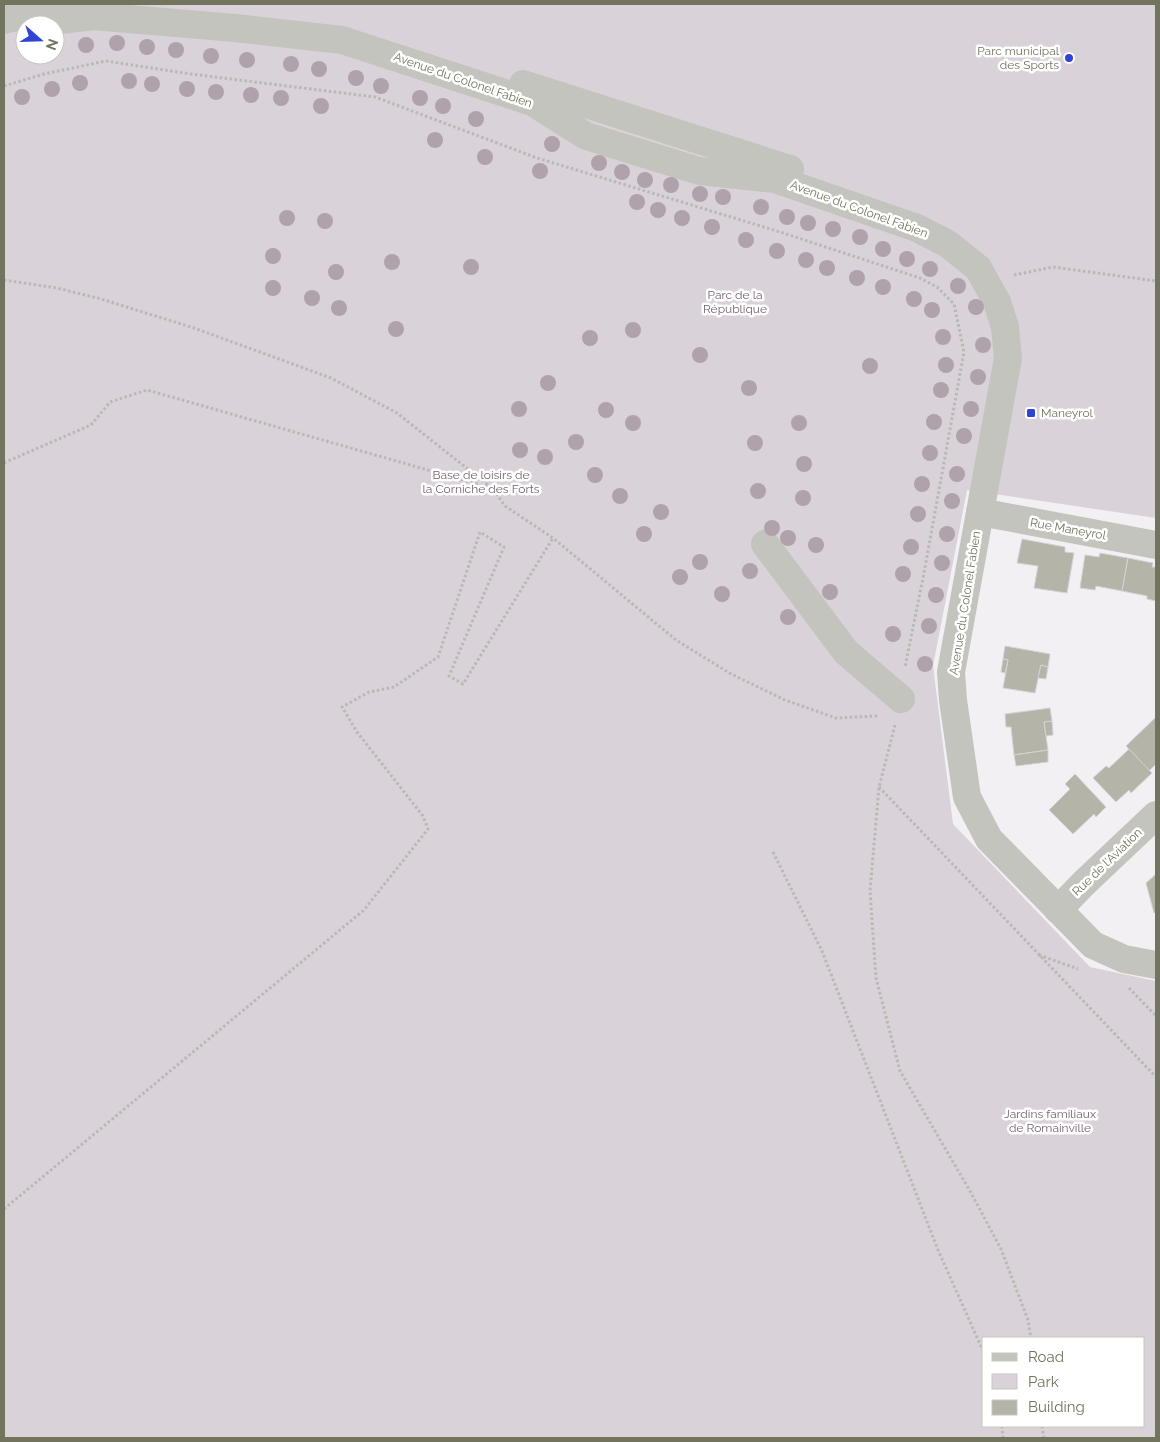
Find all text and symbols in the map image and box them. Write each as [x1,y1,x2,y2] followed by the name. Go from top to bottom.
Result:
[15,15,65,65] north arrow
[43,37,62,52] text: N
[977,44,1060,72] place label: Parc municipal des Sports
[392,50,534,110] street label: Avenue du Colonel Fabien
[1063,52,1075,64] marker: Parc municipal des Sports
[788,178,930,240] street label: Avenue du Colonel Fabien
[703,288,767,316] park label: Parc de la République
[1041,406,1094,420] place label: Maneyrol
[1025,407,1037,419] marker: Maneyrol
[423,468,540,496] park label: Base de loisirs de la Corniche des Forts
[1029,515,1108,543] street label: Rue Maneyrol
[947,530,983,676] street label: Avenue du Colonel Fabien
[1069,825,1145,899] street label: Rue de l'Aviation
[1004,1107,1096,1135] park label: Jardins familiaux de Romainville
[982,1337,1145,1427] legend
[1028,1348,1064,1366] text: Road
[1028,1373,1059,1391] text: Park
[1028,1398,1085,1416] text: Building

